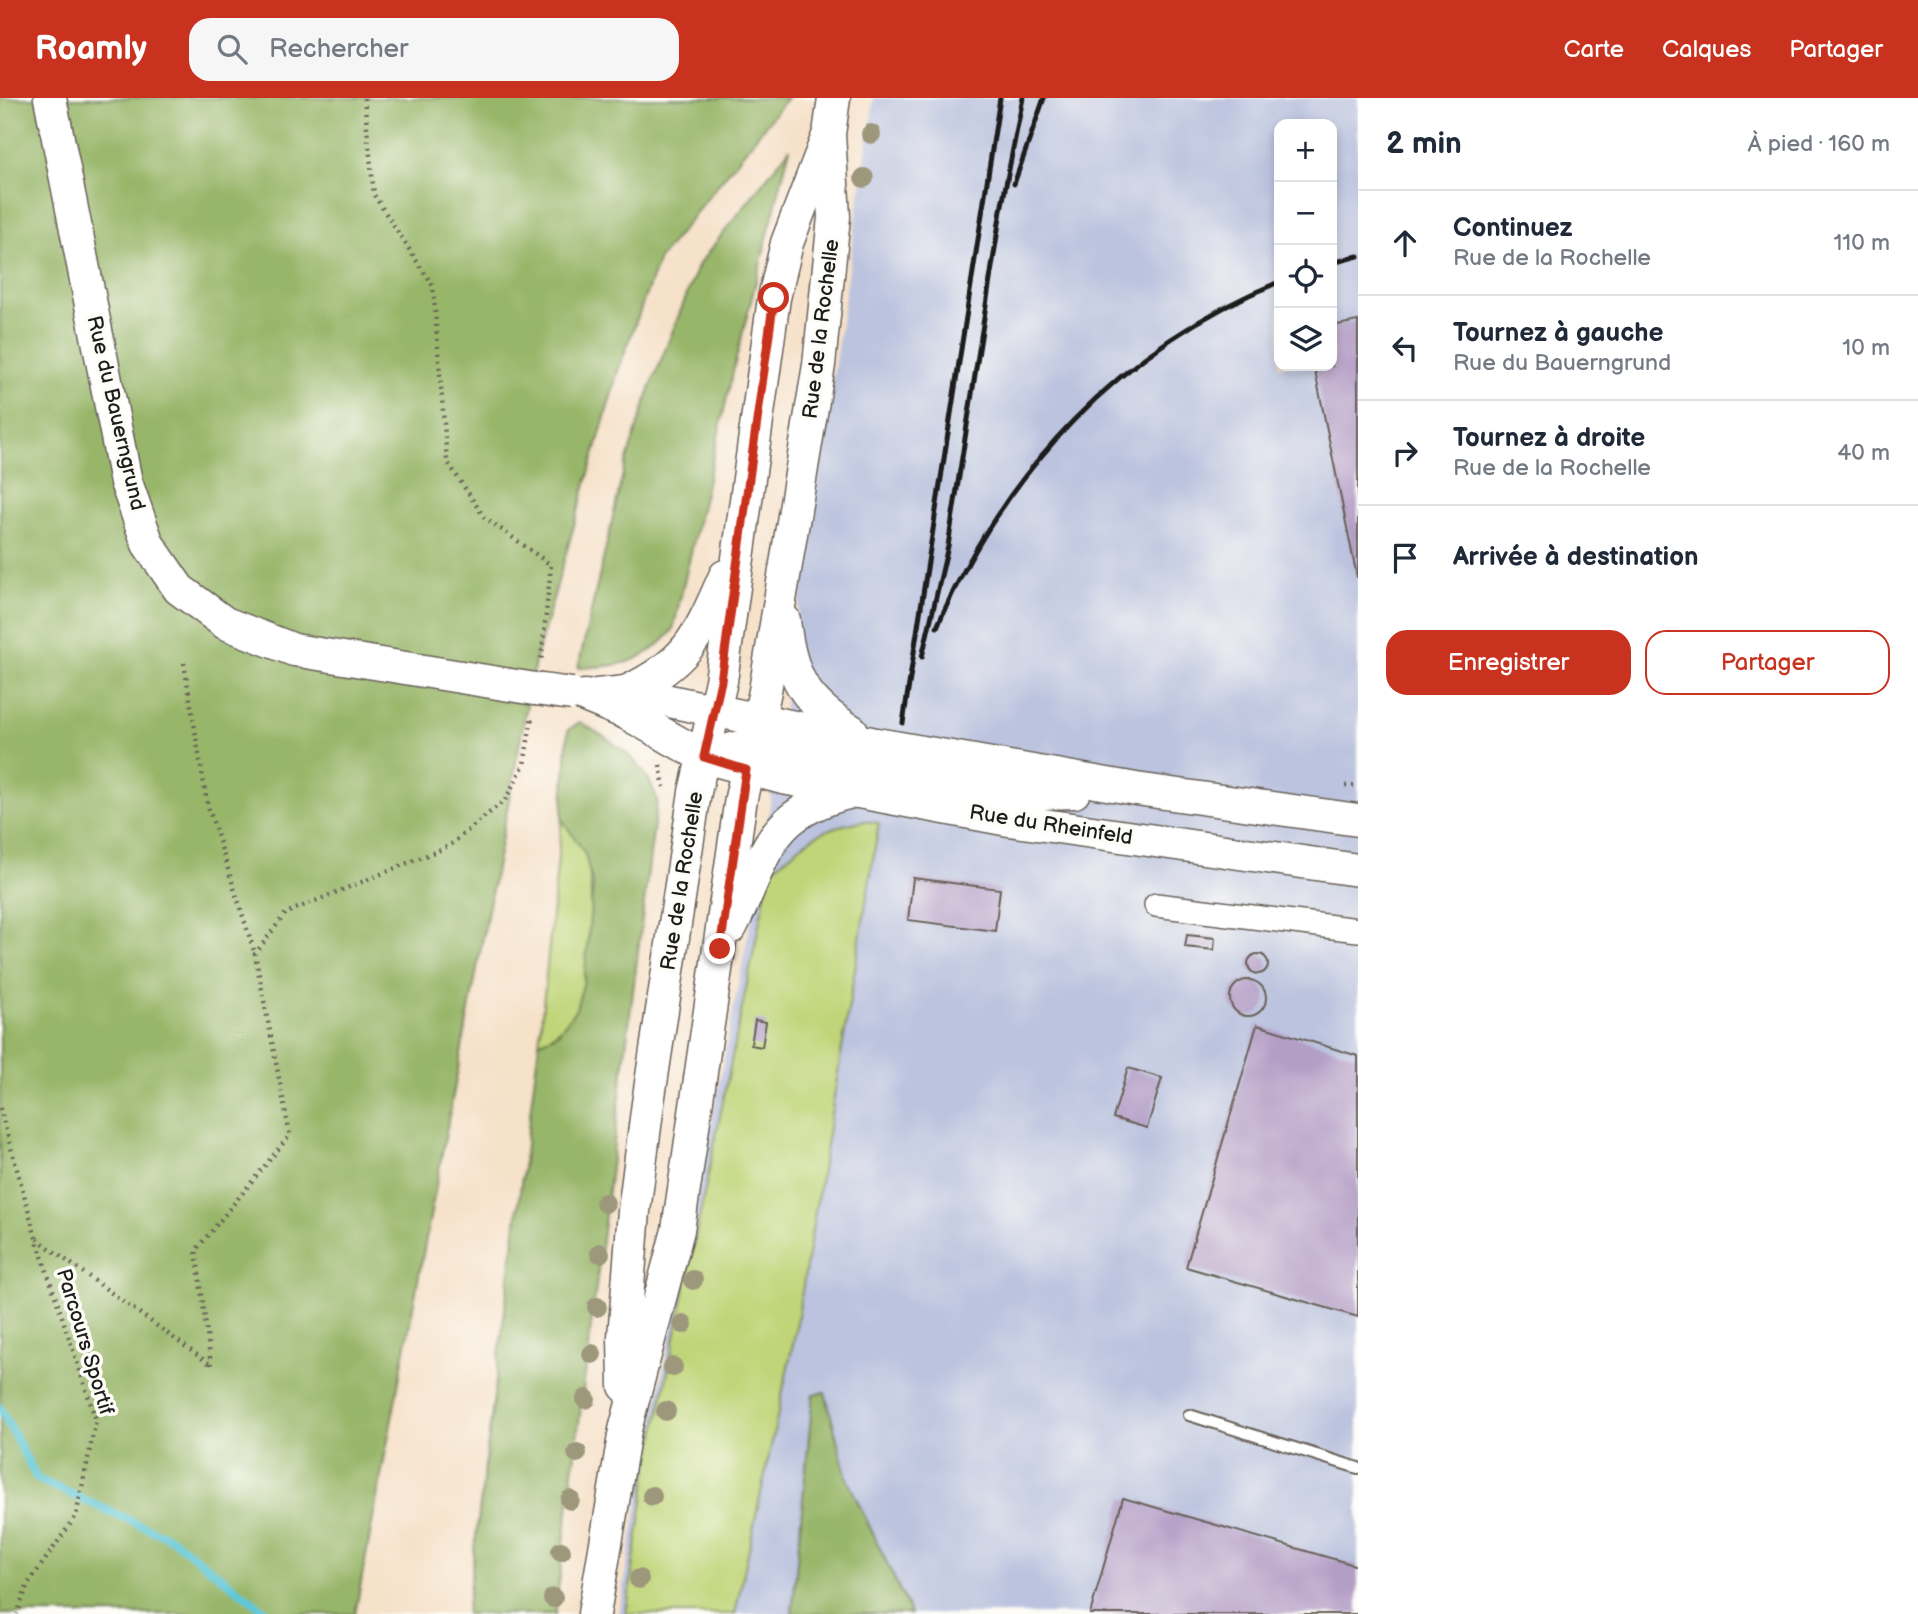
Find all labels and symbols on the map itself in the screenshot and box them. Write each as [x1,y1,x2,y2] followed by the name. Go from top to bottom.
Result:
[798,238,844,420] street label: Rue de la Rochelle
[758,282,789,313] route start
[81,313,151,513] street label: Rue du Bauerngrund
[656,790,708,972] street label: Rue de la Rochelle
[968,800,1134,850] street label: Rue du Rheinfeld
[704,933,735,964] route end
[51,1266,119,1419] street label: Parcours Sportif

